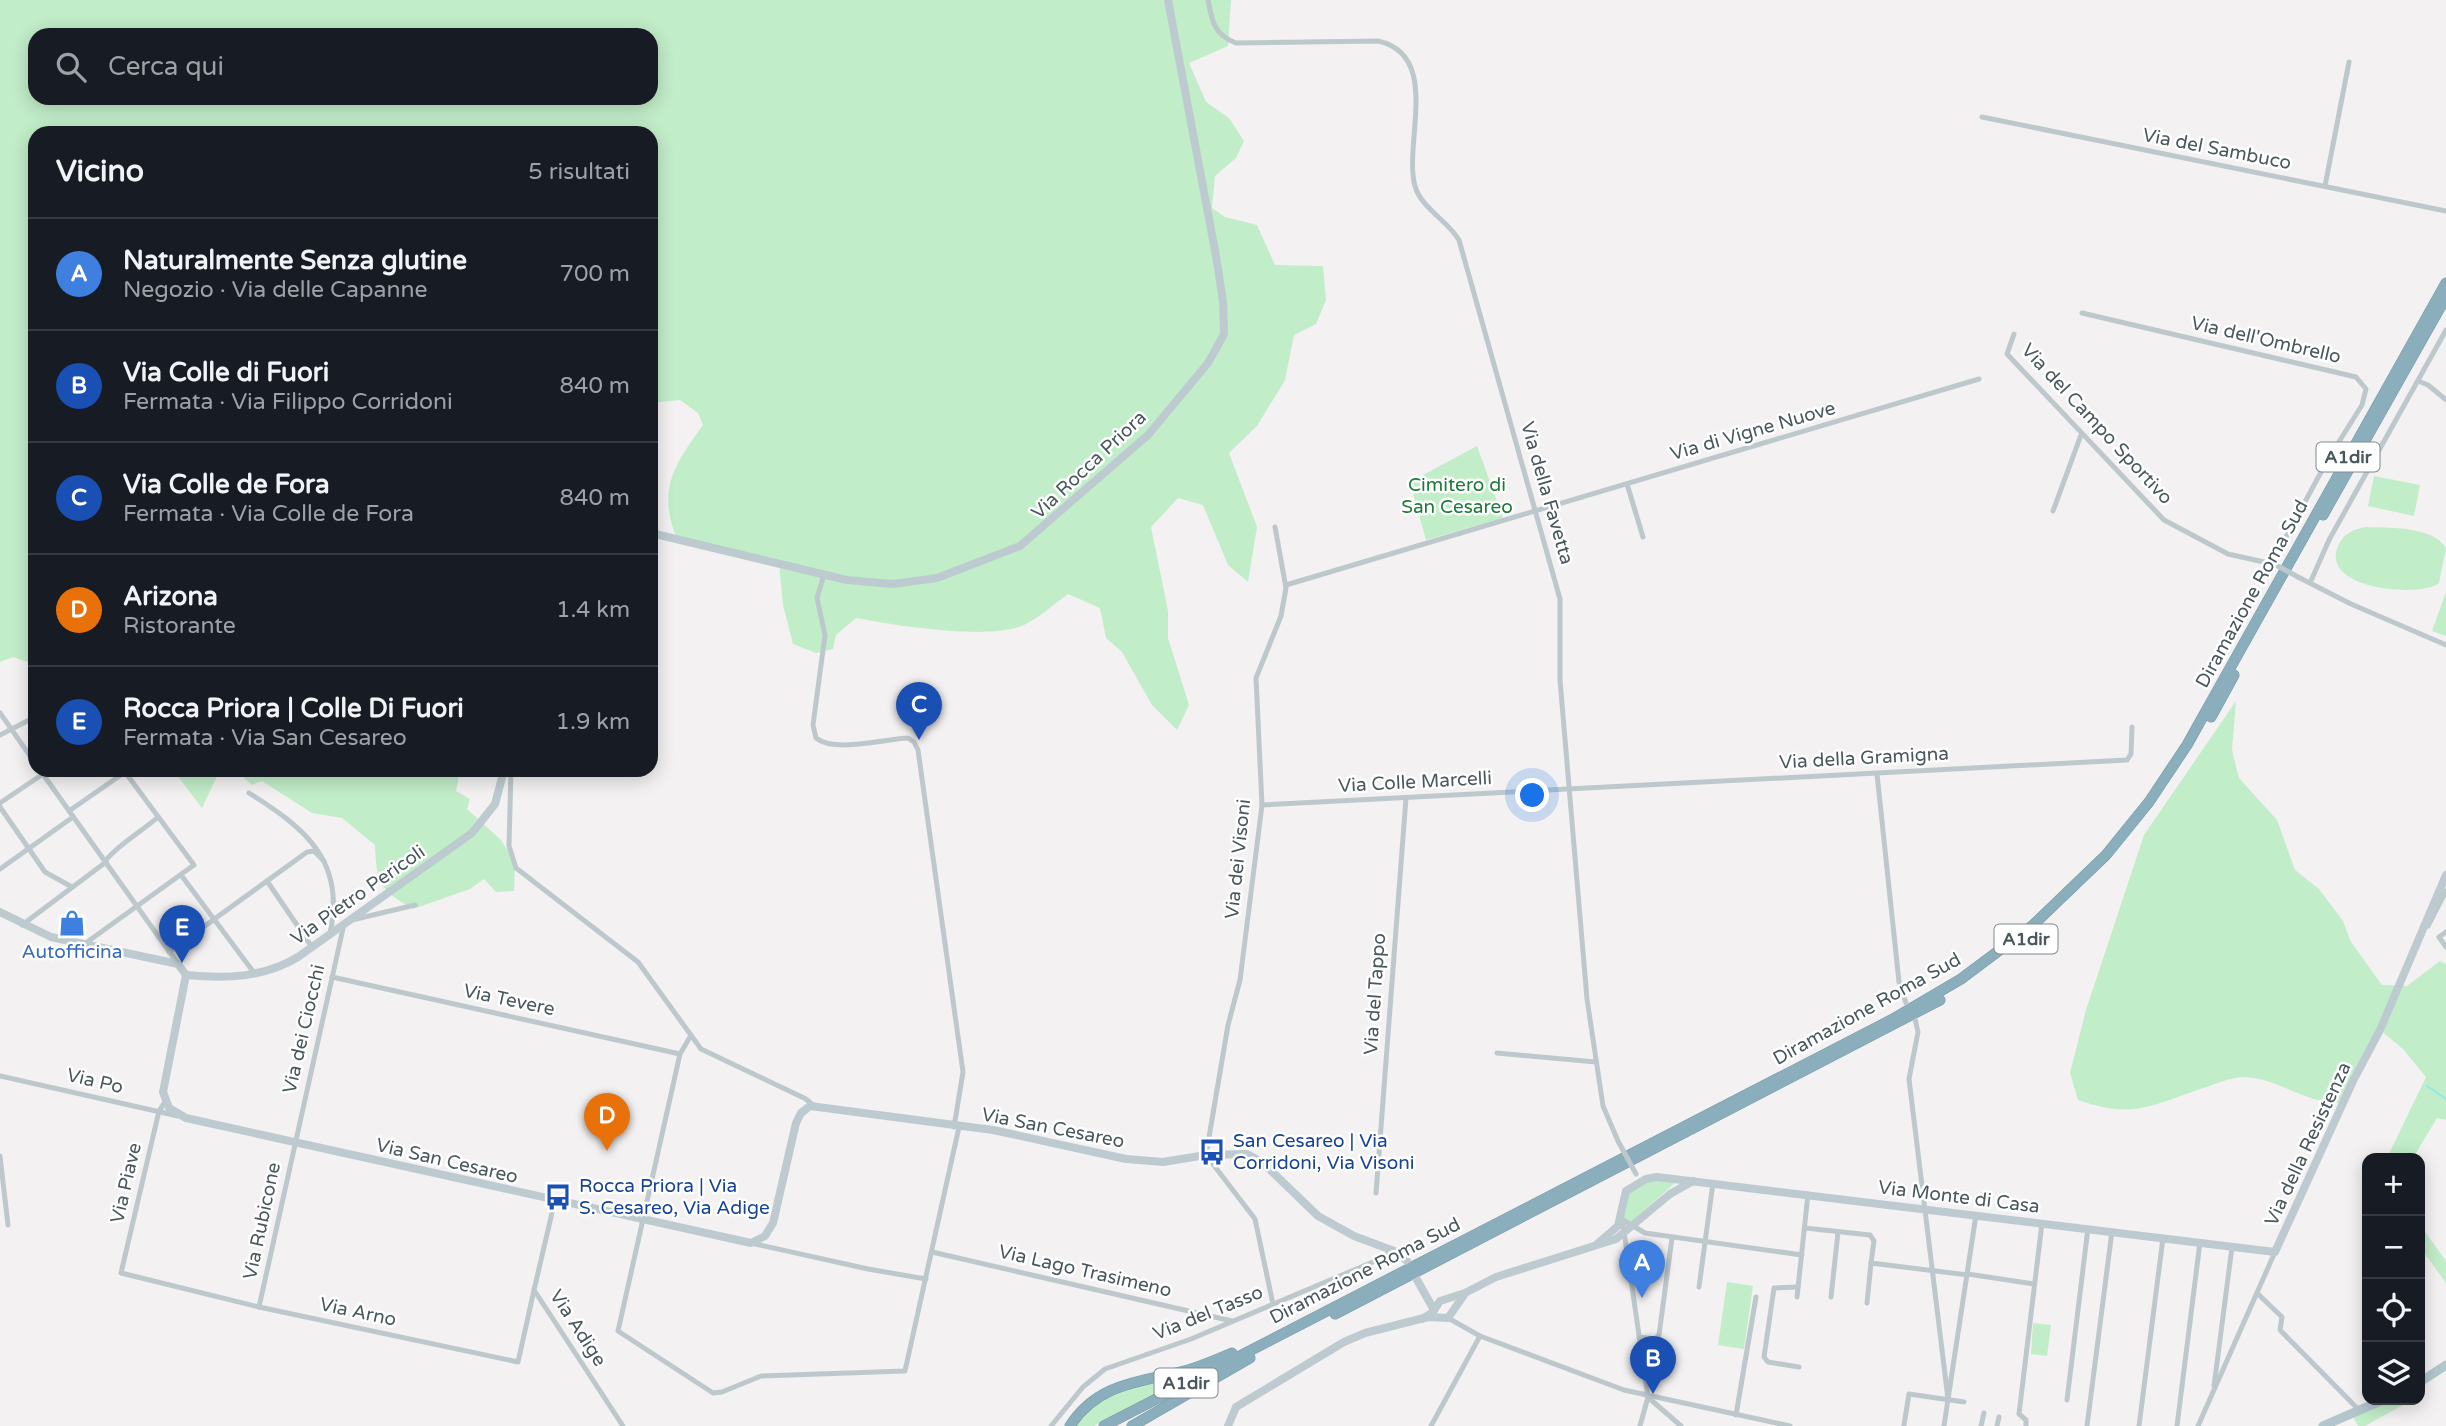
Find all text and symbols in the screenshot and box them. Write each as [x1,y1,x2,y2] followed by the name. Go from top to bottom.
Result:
[28,28,658,105] search box
[52,48,90,86] icon: search
[108,51,224,82] text: Cerca qui
[2141,124,2293,174] street label: Via del Sambuco
[56,153,144,190] text: Vicino
[528,158,630,186] text: 5 risultati
[123,245,467,276] text: Naturalmente Senza glutine
[70,260,88,288] text: A
[560,260,630,288] text: 700 m
[123,276,428,304] text: Negozio · Via delle Capanne
[2189,312,2343,368] street label: Via dell'Ombrello
[2017,339,2177,509] street label: Via del Campo Sportivo
[123,357,329,388] text: Via Colle di Fuori
[71,372,87,400] text: B
[560,372,630,400] text: 840 m
[123,388,453,416] text: Fermata · Via Filippo Corridoni
[1668,397,1838,465] street label: Via di Vigne Nuove
[1027,406,1151,524] street label: Via Rocca Priora
[1516,419,1578,567] street label: Via della Favetta
[2316,443,2380,472] road number: A1dir
[123,469,330,500] text: Via Colle de Fora
[1401,474,1513,518] park label: Cimitero di San Cesareo
[71,484,87,512] text: C
[560,484,630,512] text: 840 m
[2191,496,2313,692] street label: Diramazione Roma Sud
[123,500,414,528] text: Fermata · Via Colle de Fora
[123,581,218,612] text: Arizona
[70,596,88,624] text: D
[556,596,630,624] text: 1.4 km
[123,612,236,640] text: Ristorante
[896,682,942,740] pin: C
[123,693,464,724] text: Rocca Priora | Colle Di Fuori
[72,708,86,736] text: E
[556,708,630,736] text: 1.9 km
[123,724,407,752] text: Fermata · Via San Cesareo
[1779,743,1949,773] street label: Via della Gramigna
[1338,767,1492,797] street label: Via Colle Marcelli
[1515,778,1549,812] your location
[1221,798,1255,920] street label: Via dei Visoni
[287,841,429,949] street label: Via Pietro Pericoli
[159,905,205,963] pin: E
[57,908,87,938] shop icon: Autofficina
[1994,924,2058,954] road number: A1dir
[1360,932,1390,1056] street label: Via del Tappo
[22,941,122,963] place label: Autofficina
[1769,948,1965,1070] street label: Diramazione Roma Sud
[278,962,330,1096] street label: Via dei Ciocchi
[461,980,557,1020] street label: Via Tevere
[2260,1059,2356,1229] street label: Via della Resistenza
[65,1064,125,1098] street label: Via Po
[584,1093,630,1151] pin: D
[980,1103,1126,1153] street label: Via San Cesareo
[1233,1130,1415,1174] place label: San Cesareo | Via Corridoni, Via Visoni
[374,1134,520,1188] street label: Via San Cesareo
[1197,1137,1227,1167] bus stop icon: San Cesareo | Via Corridoni, Via Visoni
[106,1141,146,1225] street label: Via Piave
[2362,1153,2425,1405] map controls
[2362,1153,2425,1216] button: +
[239,1160,285,1282] street label: Via Rubicone
[579,1175,770,1219] place label: Rocca Priora | Via S. Cesareo, Via Adige
[1877,1176,2041,1218] street label: Via Monte di Casa
[543,1182,573,1212] bus stop icon: Rocca Priora | Via S. Cesareo, Via Adige
[1266,1213,1464,1329] street label: Diramazione Roma Sud
[2362,1216,2425,1279] button: −
[996,1240,1174,1302] street label: Via Lago Trasimeno
[1619,1240,1665,1298] pin: A
[2362,1279,2425,1342] button: locate
[1150,1281,1266,1345] street label: Via del Tasso
[545,1286,611,1370] street label: Via Adige
[318,1293,398,1331] street label: Via Arno
[1630,1336,1676,1394] pin: B
[2362,1342,2425,1405] button: layers
[1154,1368,1218,1398] road number: A1dir

